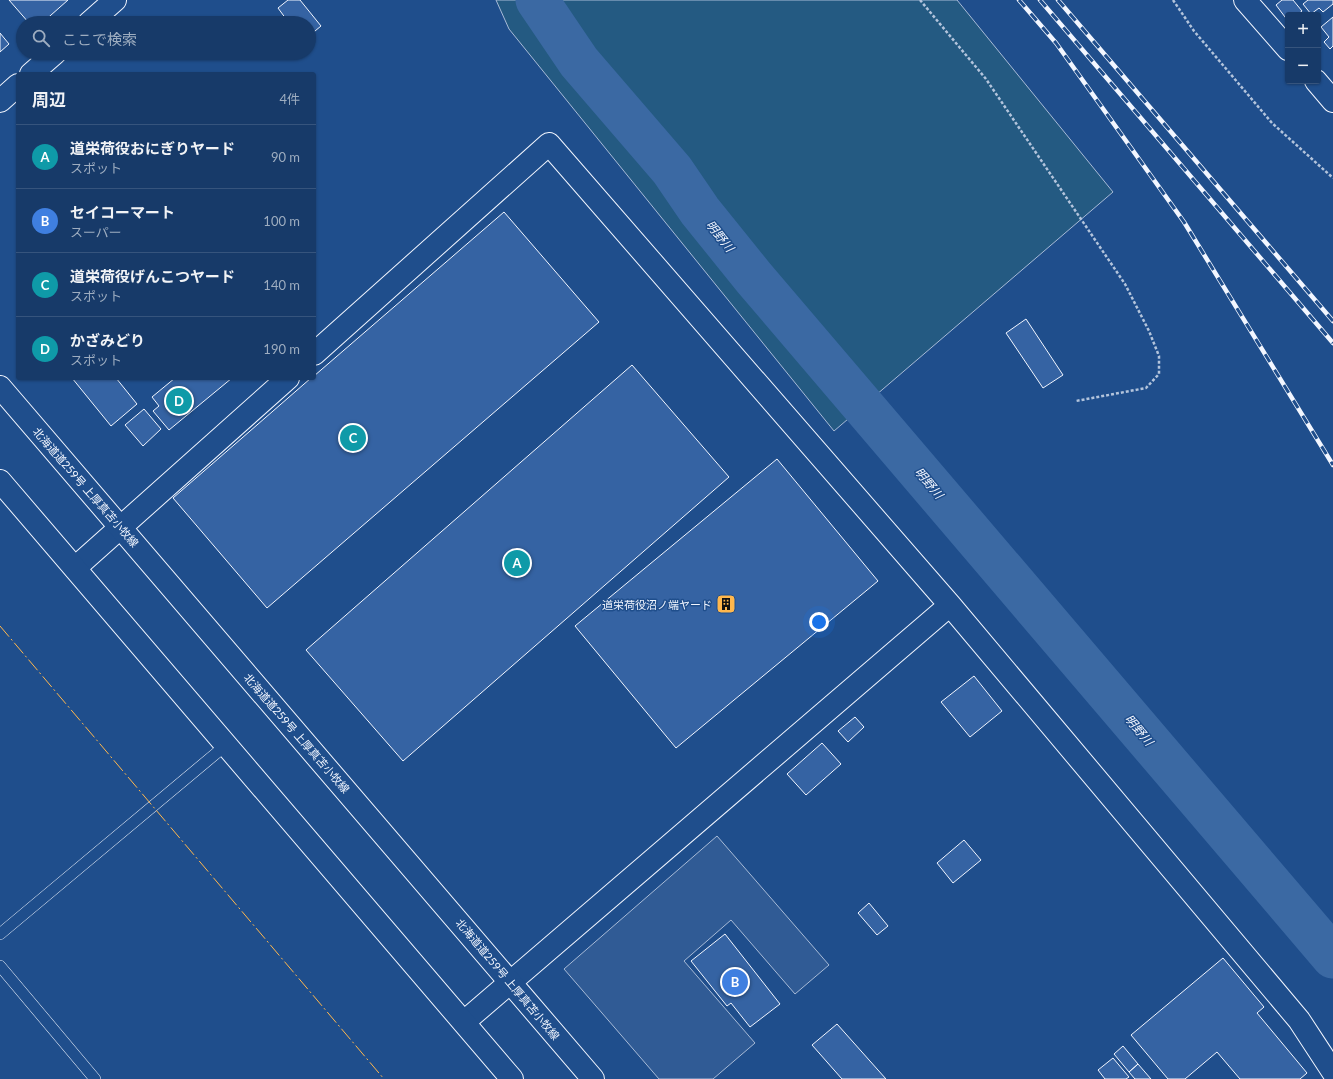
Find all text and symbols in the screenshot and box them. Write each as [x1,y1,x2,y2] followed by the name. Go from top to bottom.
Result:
[1285,12,1321,84] map controls
[1285,12,1321,48] button: +
[16,16,316,60] search box
[30,27,52,49] icon: search
[62,30,137,48] text: ここで検索
[1285,48,1321,84] button: −
[32,89,66,110] text: 周辺
[279,91,300,107] text: 4件
[70,139,235,157] text: 道栄荷役おにぎりヤード
[40,149,50,165] text: A
[271,149,300,165] text: 90 m
[70,160,122,176] text: スポット
[70,203,175,221] text: セイコーマート
[41,213,49,229] text: B
[263,213,300,229] text: 100 m
[703,217,738,256] water label: 明野川
[70,224,122,240] text: スーパー
[70,267,235,285] text: 道栄荷役げんこつヤード
[41,277,49,293] text: C
[263,277,300,293] text: 140 m
[70,288,122,304] text: スポット
[70,331,145,349] text: かざみどり
[40,341,50,357] text: D
[263,341,300,357] text: 190 m
[70,352,122,368] text: スポット
[166,386,192,416] pin: D
[340,423,366,453] pin: C
[31,425,141,549] street label: 北海道道259号 上厚真苫小牧線
[912,464,948,503] water label: 明野川
[504,548,530,578] pin: A
[715,593,737,615] building icon: 道栄荷役沼ノ端ヤード
[602,598,712,611] place label: 道栄荷役沼ノ端ヤード
[809,612,829,632] your location
[242,671,352,795] street label: 北海道道259号 上厚真苫小牧線
[1122,711,1158,750] water label: 明野川
[454,916,562,1042] street label: 北海道道259号 上厚真苫小牧線
[722,967,748,997] pin: B

